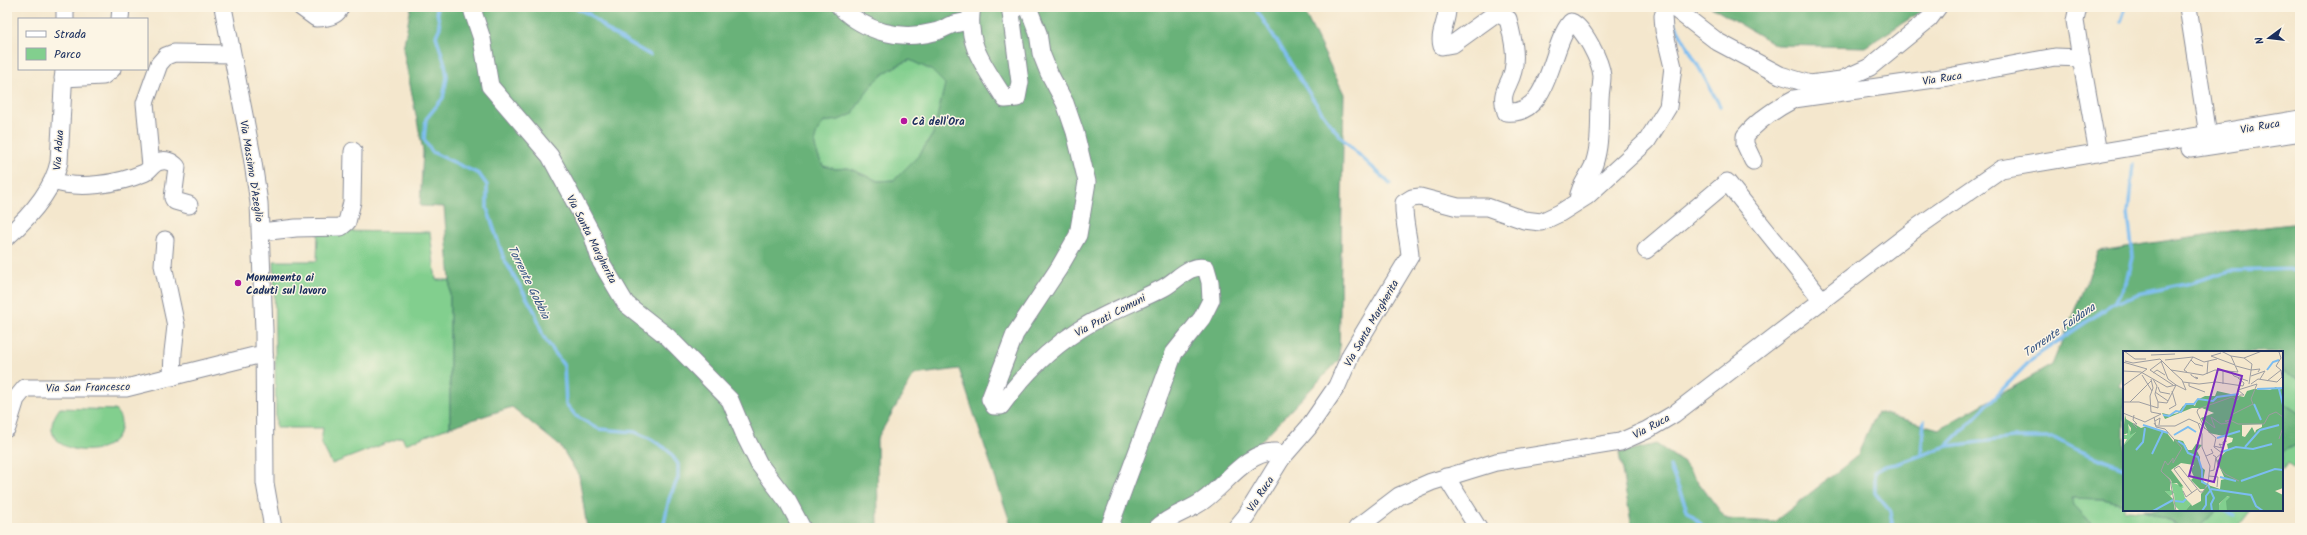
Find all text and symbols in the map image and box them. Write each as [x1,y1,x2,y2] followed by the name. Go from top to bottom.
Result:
[18,18,148,70] legend
[2249,18,2289,58] north arrow
[54,25,87,44] text: Strada
[2251,35,2270,46] text: N
[54,45,81,64] text: Parco
[1921,67,1963,91] street label: Via Ruca
[912,113,965,131] place label: Cà dell'Ora
[2239,115,2281,139] street label: Via Ruca
[899,116,909,126] marker: Cà dell'Ora
[234,119,268,223] street label: Via Massimo D'Azeglio
[49,129,69,171] street label: Via Adua
[561,192,621,287] street label: Via Santa Margherita
[502,242,555,324] water label: Torrente Gobbia
[246,269,327,300] place label: Monumento ai Caduti sul lavoro
[1340,277,1404,370] street label: Via Santa Margherita
[233,278,243,288] marker: Monumento ai Caduti sul lavoro
[1072,289,1150,342] street label: Via Prati Comuni
[2019,298,2101,363] water label: Torrente Faidana
[2123,351,2283,511] inset map
[46,378,130,398] street label: Via San Francesco
[1630,410,1673,444] street label: Via Ruca
[1242,473,1279,516] street label: Via Ruca

